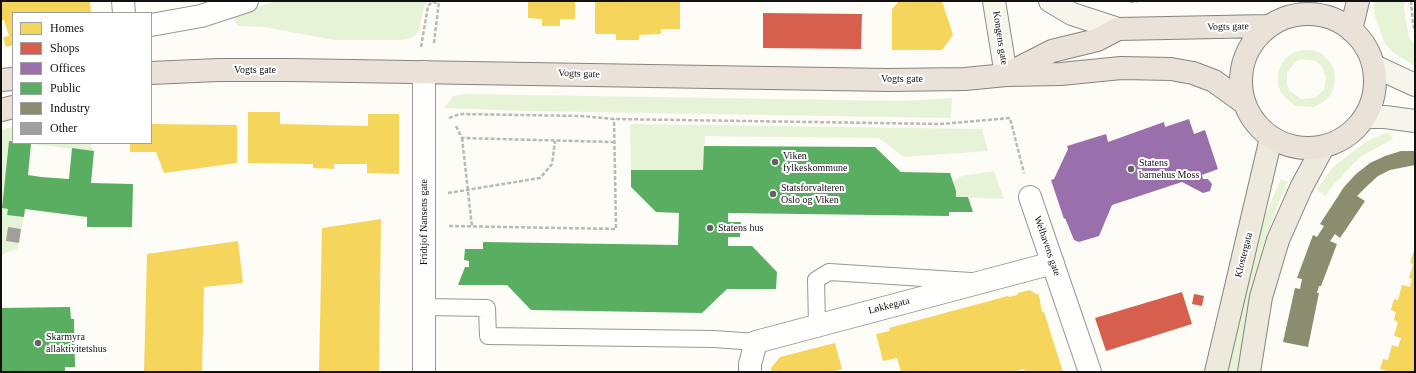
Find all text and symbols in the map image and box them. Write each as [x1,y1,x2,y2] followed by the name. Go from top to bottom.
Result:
[990,10,1010,66] street label: Kongens gate
[12,12,152,144] legend
[50,21,84,35] text: Homes
[1207,21,1249,33] street label: Vogts gate
[50,41,79,55] text: Shops
[50,61,85,75] text: Offices
[234,64,276,76] street label: Vogts gate
[558,67,600,81] street label: Vogts gate
[881,73,923,85] street label: Vogts gate
[50,81,81,95] text: Public
[50,101,90,115] text: Industry
[50,121,77,135] text: Other
[783,150,847,174] place label: Viken fylkeskommune
[770,157,780,167] marker: Viken fylkeskommune
[1139,157,1199,180] place label: Statens barnehus Moss
[1126,164,1136,174] marker: Statens barnehus Moss
[418,179,430,265] street label: Fridtjof Nansens gate
[781,182,844,206] place label: Statsforvalteren Oslo og Viken
[768,189,778,199] marker: Statsforvalteren Oslo og Viken
[1031,214,1063,278] street label: Welhavens gate
[718,222,763,234] place label: Statens hus
[705,223,715,233] marker: Statens hus
[1233,231,1255,279] street label: Klostergata
[867,295,911,317] street label: Løkkegata
[46,331,107,354] place label: Skarmyra allaktivitetshus
[33,338,43,348] marker: Skarmyra allaktivitetshus

